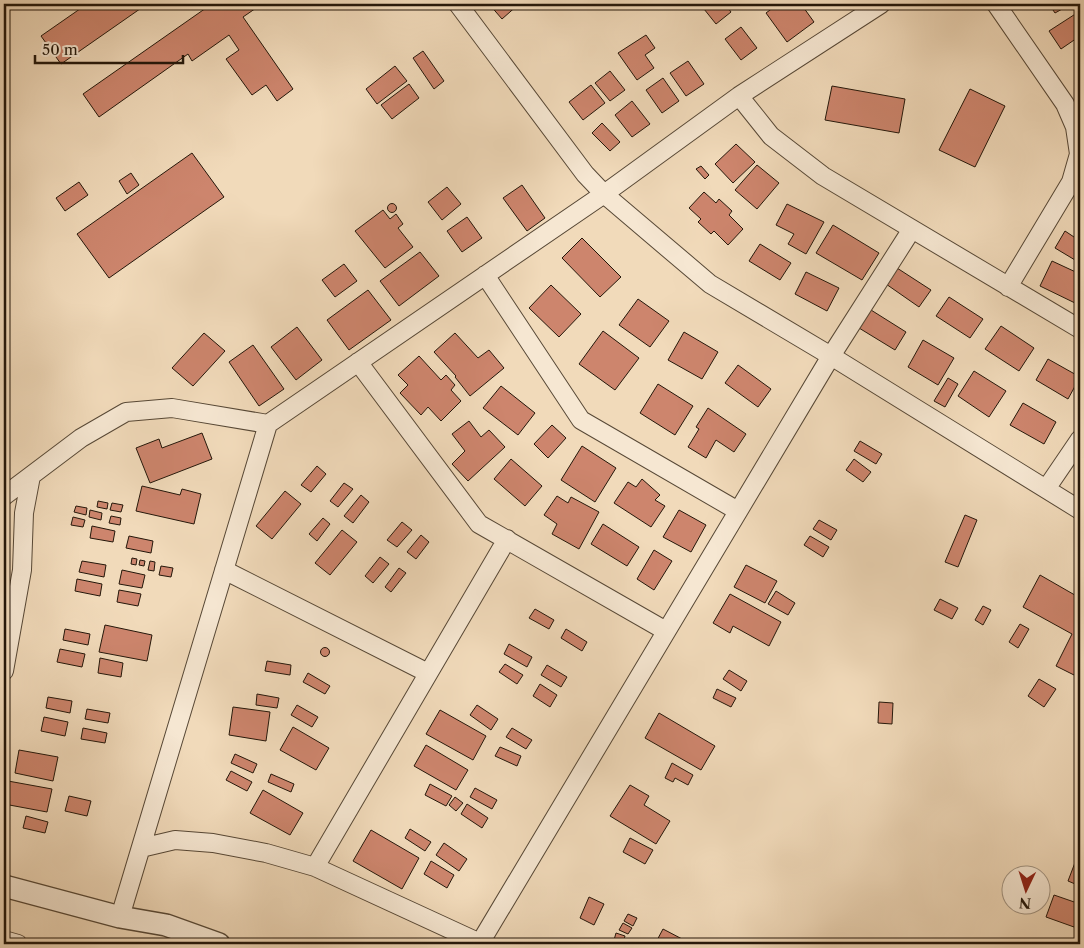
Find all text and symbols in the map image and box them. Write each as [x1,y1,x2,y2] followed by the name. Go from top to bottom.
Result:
[35,32,182,64] scale bar
[42,40,78,59] text: 50 m
[1002,866,1052,916] north arrow
[1018,894,1032,912] text: N

